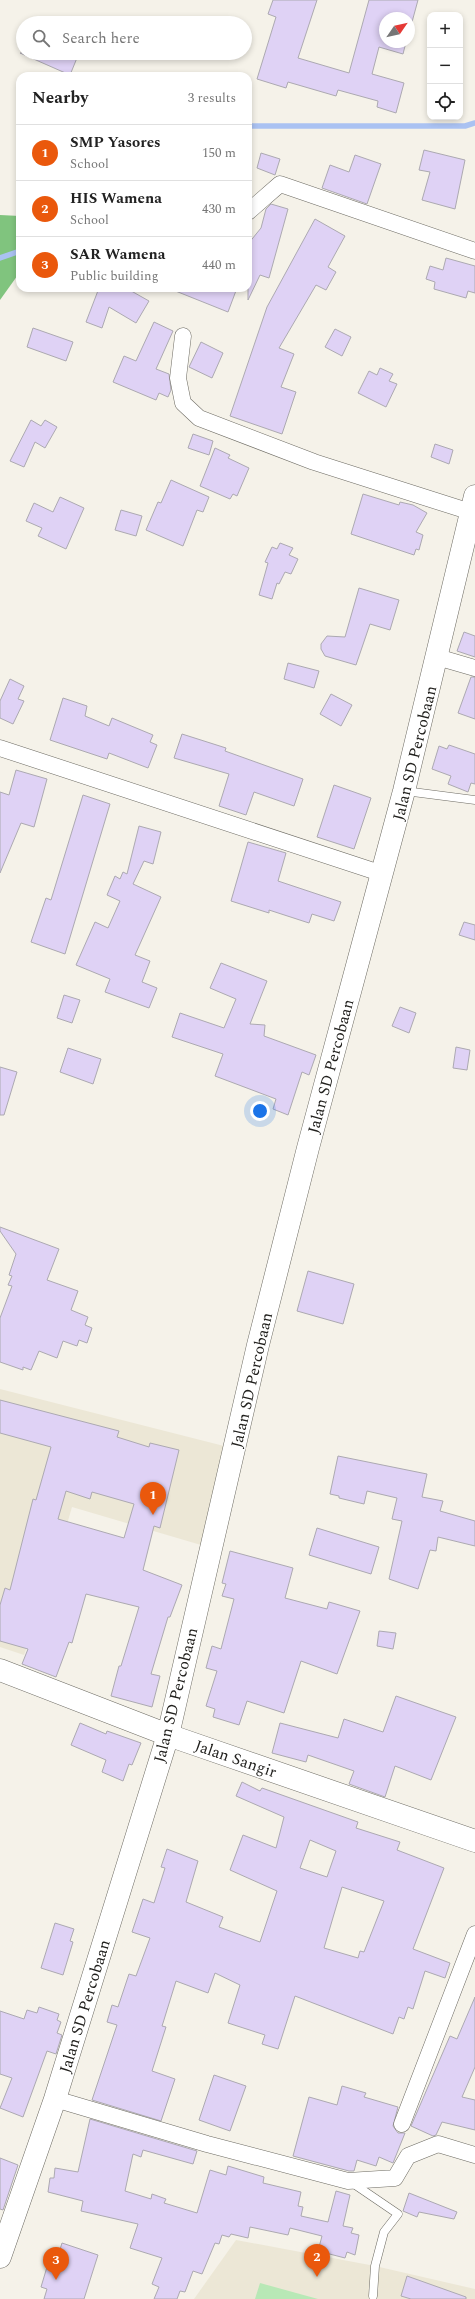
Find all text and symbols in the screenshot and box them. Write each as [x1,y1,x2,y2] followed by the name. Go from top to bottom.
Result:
[379,12,415,48] north arrow
[427,12,463,120] map controls
[427,12,463,48] button: +
[16,16,252,60] search box
[30,27,52,49] icon: search
[62,27,140,50] text: Search here
[427,48,463,84] button: −
[427,84,463,120] button: locate
[32,85,88,111] text: Nearby
[188,88,236,108] text: 3 results
[70,131,161,154] text: SMP Yasores
[41,143,49,163] text: 1
[202,143,236,163] text: 150 m
[70,154,109,174] text: School
[70,187,162,210] text: HIS Wamena
[41,199,49,219] text: 2
[202,199,236,219] text: 430 m
[70,210,109,230] text: School
[70,243,166,266] text: SAR Wamena
[41,255,49,275] text: 3
[202,255,236,275] text: 440 m
[70,266,159,286] text: Public building
[387,683,443,823] street label: Jalan SD Percobaan
[301,996,360,1136] street label: Jalan SD Percobaan
[250,1101,270,1121] your location
[225,1310,279,1450] street label: Jalan SD Percobaan
[140,1482,166,1515] pin: 1
[148,1625,204,1765] street label: Jalan SD Percobaan
[191,1734,280,1784] street label: Jalan Sangir
[53,1937,117,2076] street label: Jalan SD Percobaan
[304,2244,330,2277] pin: 2
[43,2247,69,2280] pin: 3

